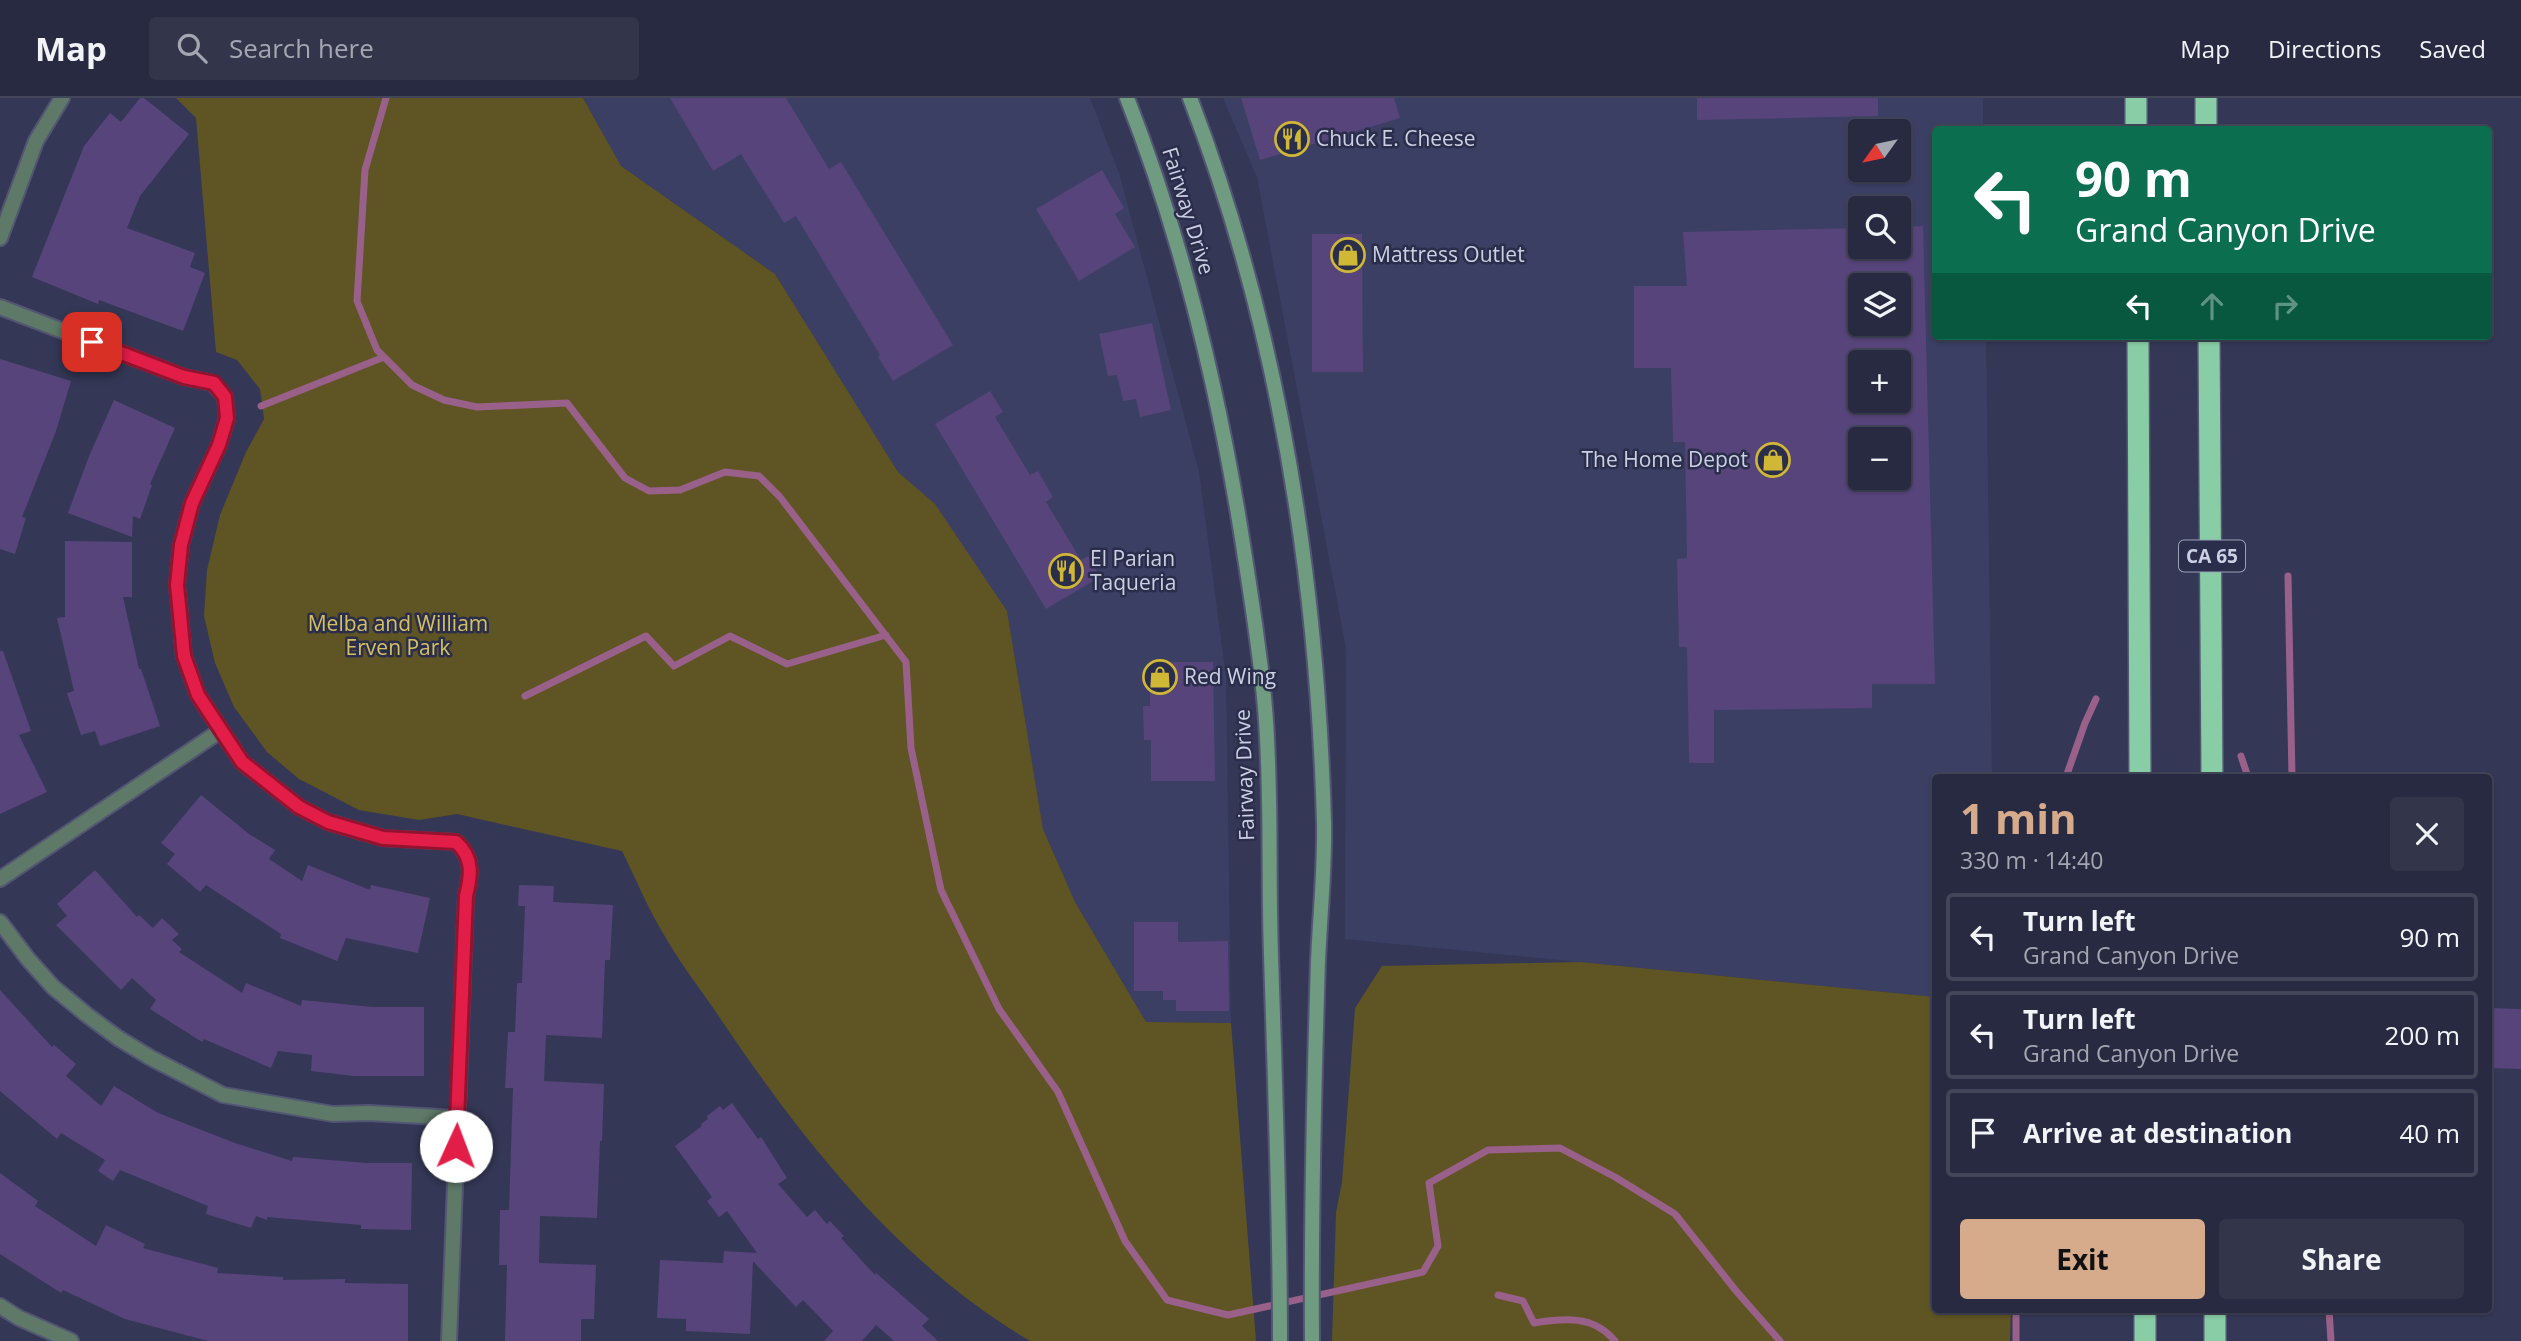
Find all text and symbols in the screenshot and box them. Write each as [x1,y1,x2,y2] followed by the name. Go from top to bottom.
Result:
[149,17,639,80] search box
[35,26,107,71] text: Map
[173,29,211,67] icon: search
[229,30,374,66] text: Search here
[2180,32,2230,65] text: Map
[2268,32,2381,65] text: Directions
[2419,32,2486,65] text: Saved
[1848,119,1911,182] north arrow
[1848,119,1911,490] map controls
[1273,120,1311,158] restaurant icon: Chuck E. Cheese
[1316,124,1476,152] place label: Chuck E. Cheese
[1156,144,1222,278] street label: Fairway Drive
[2075,145,2192,211] text: 90 m
[1960,154,2051,245] icon: left
[1848,196,1911,259] button: search
[2075,208,2376,251] text: Grand Canyon Drive
[1329,236,1367,274] shop icon: Mattress Outlet
[1372,240,1525,268] place label: Mattress Outlet
[1848,273,1911,336] button: layers
[2120,287,2158,325] icon: left
[2193,287,2231,325] icon: ahead
[2266,287,2304,325] icon: right
[62,312,122,372] pin
[73,323,111,361] icon: arrive
[1848,350,1911,413] button: +
[1848,427,1911,490] button: −
[1754,441,1792,479] shop icon: The Home Depot
[1582,445,1748,473] place label: The Home Depot
[2179,540,2245,572] road number: CA 65
[1090,544,1176,596] place label: El Parian Taqueria
[1047,552,1085,590] restaurant icon: El Parian Taqueria
[308,609,488,661] park label: Melba and William Erven Park
[1141,658,1179,696] shop icon: Red Wing
[1184,662,1276,690] place label: Red Wing
[1228,709,1260,841] street label: Fairway Drive
[1960,789,2077,846] text: 1 min
[2390,797,2464,871] button: close
[1960,844,2103,876] text: 330 m · 14:40
[2023,903,2135,939] text: Turn left
[1964,918,2002,956] icon: left
[2399,919,2460,955] text: 90 m
[2023,939,2239,971] text: Grand Canyon Drive
[2023,1001,2135,1037] text: Turn left
[1964,1016,2002,1054] icon: left
[2385,1017,2460,1053] text: 200 m
[2023,1037,2239,1069] text: Grand Canyon Drive
[419,1109,493,1183] position arrow
[1964,1114,2002,1152] icon: arrive
[2023,1115,2292,1151] text: Arrive at destination
[2399,1115,2460,1151] text: 40 m
[1960,1219,2205,1299] button: Exit
[2219,1219,2464,1299] button: Share

